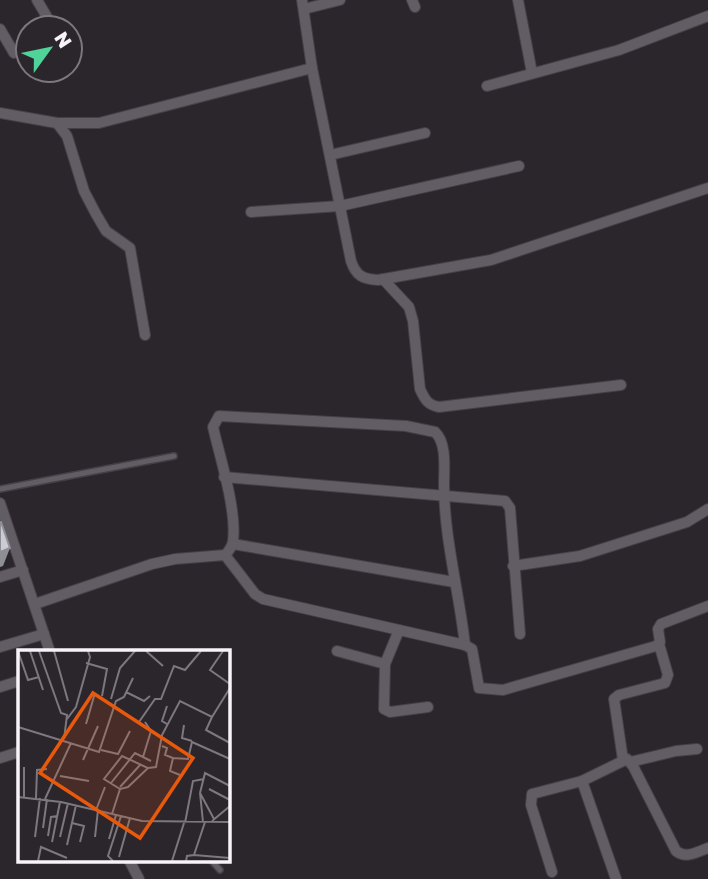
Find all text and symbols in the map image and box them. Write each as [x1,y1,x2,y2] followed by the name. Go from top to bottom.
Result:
[14,14,84,84] north arrow
[50,27,77,52] text: N
[18,650,229,862] inset map

